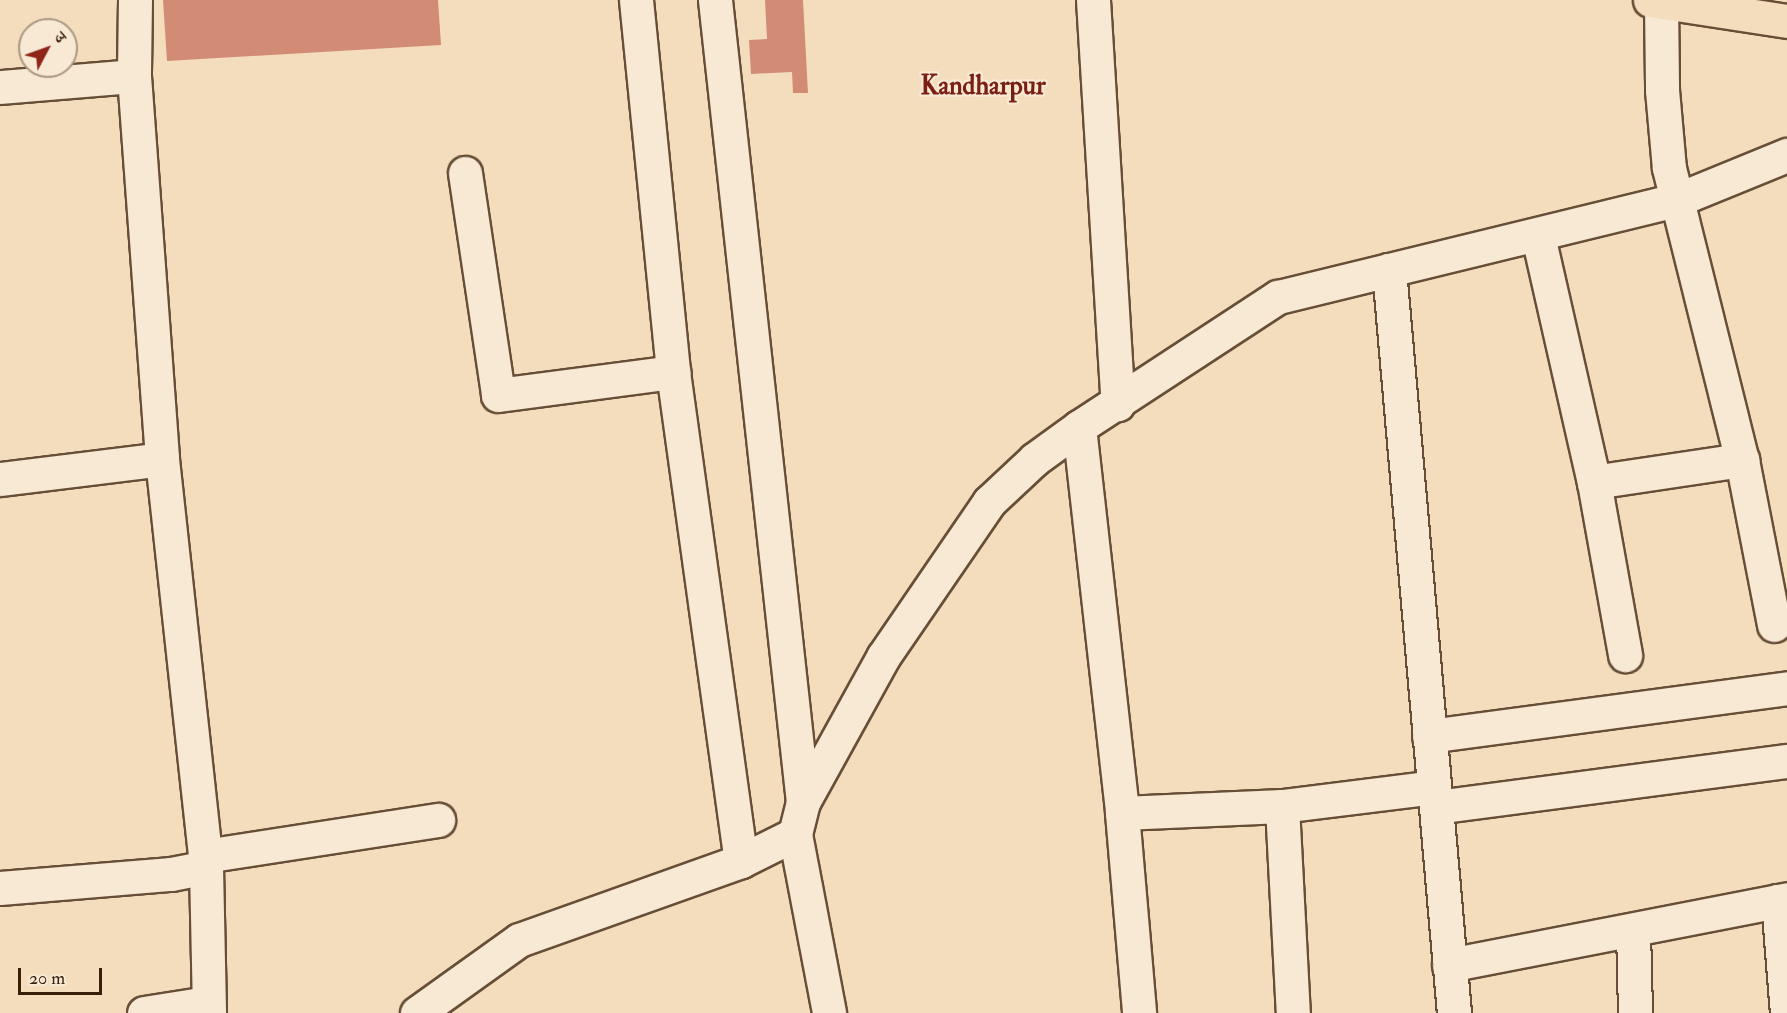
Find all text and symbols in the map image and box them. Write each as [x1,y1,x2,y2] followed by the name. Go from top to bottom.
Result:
[18,18,78,78] north arrow
[50,28,70,47] text: उ
[920,71,1046,103] district label: Kandharpur
[21,956,105,994] scale bar
[29,967,65,990] text: 20 m

